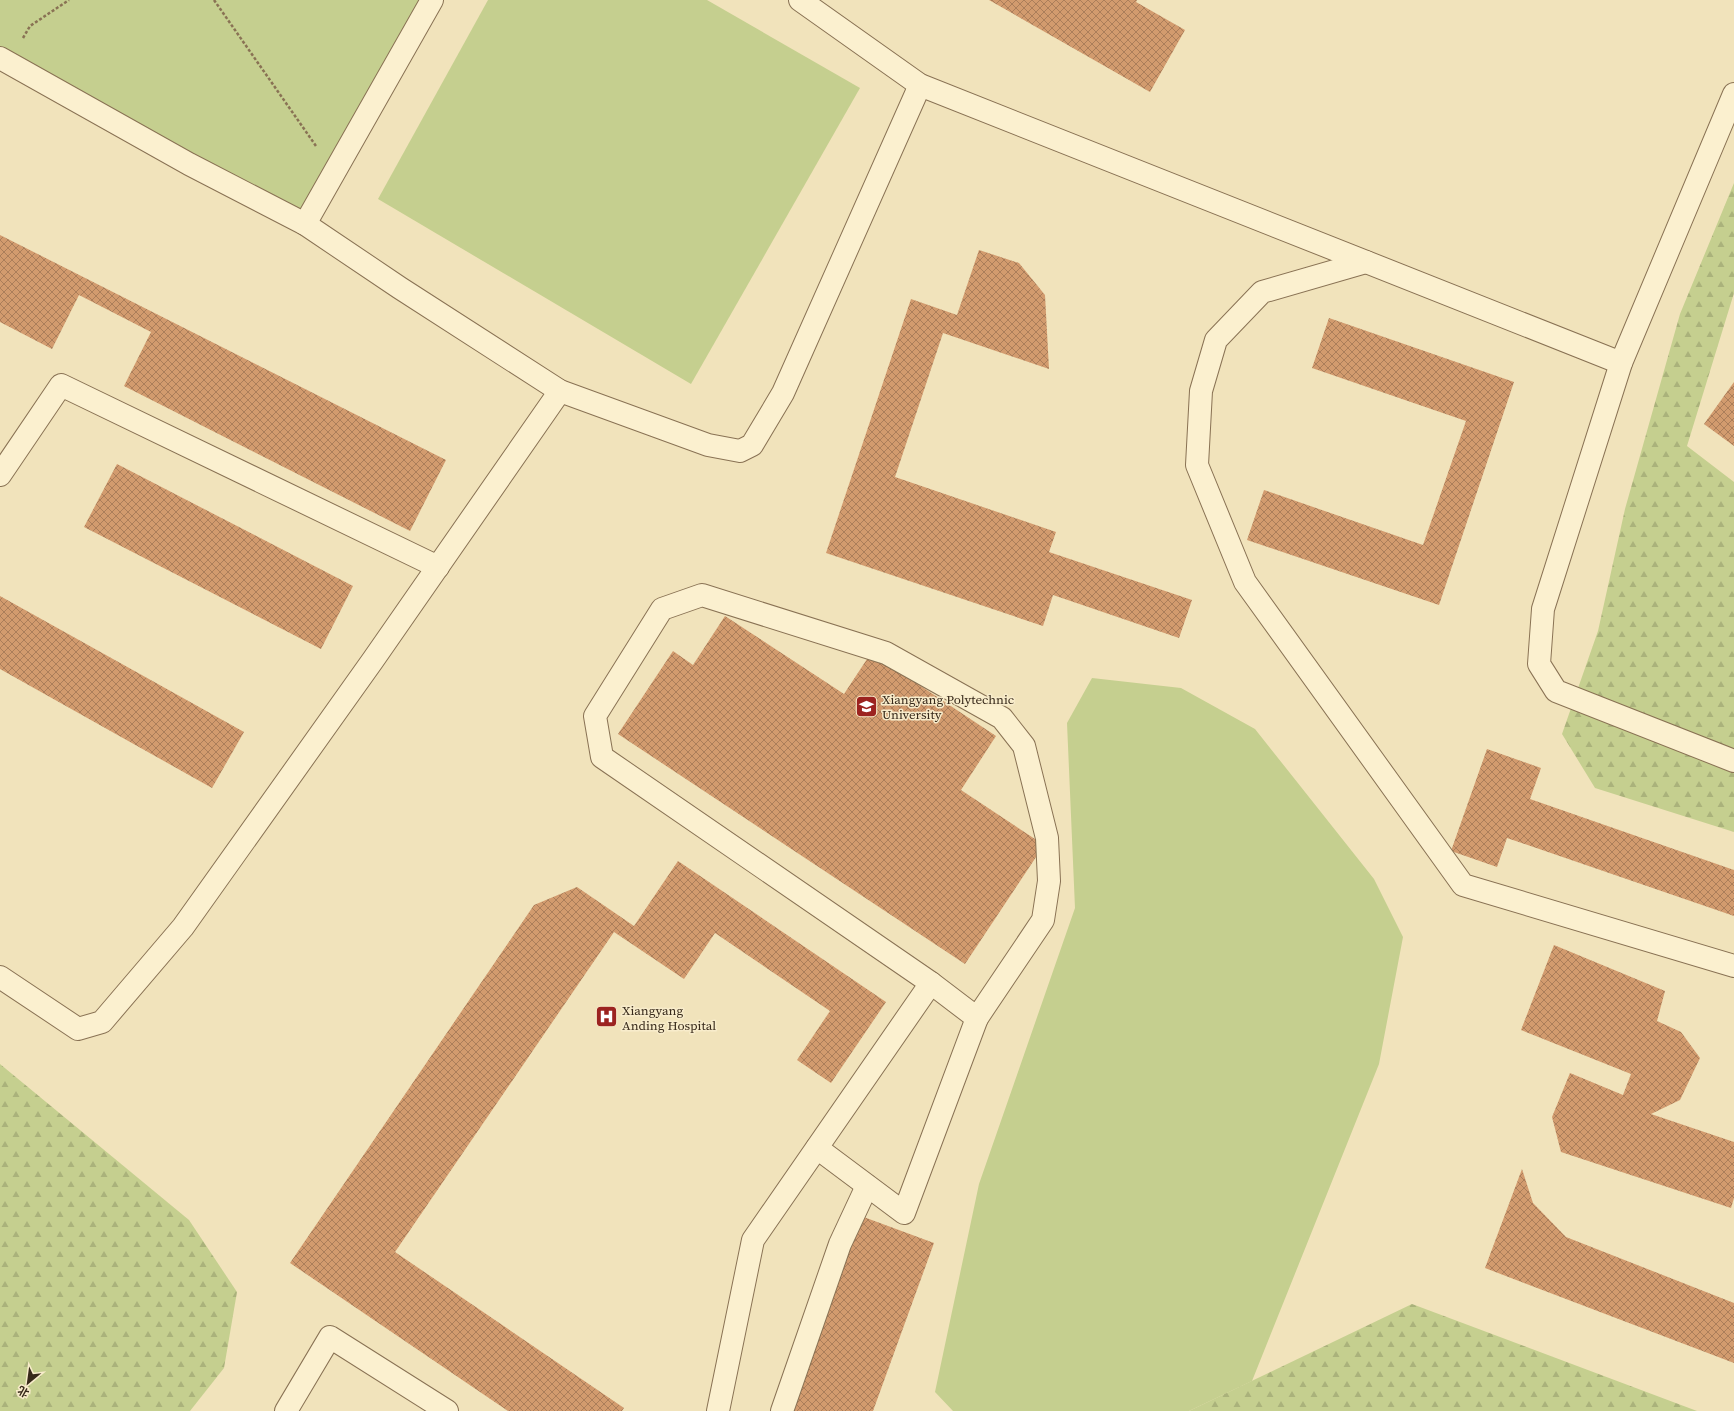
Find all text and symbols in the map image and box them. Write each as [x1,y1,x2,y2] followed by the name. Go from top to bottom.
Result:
[882,691,1014,723] place label: Xiangyang Polytechnic University
[854,693,880,719] school or university icon: Xiangyang Polytechnic University
[622,1002,716,1034] place label: Xiangyang Anding Hospital
[593,1004,619,1030] hospital icon: Xiangyang Anding Hospital
[8,1363,48,1403] north arrow
[15,1382,32,1401] text: 北

